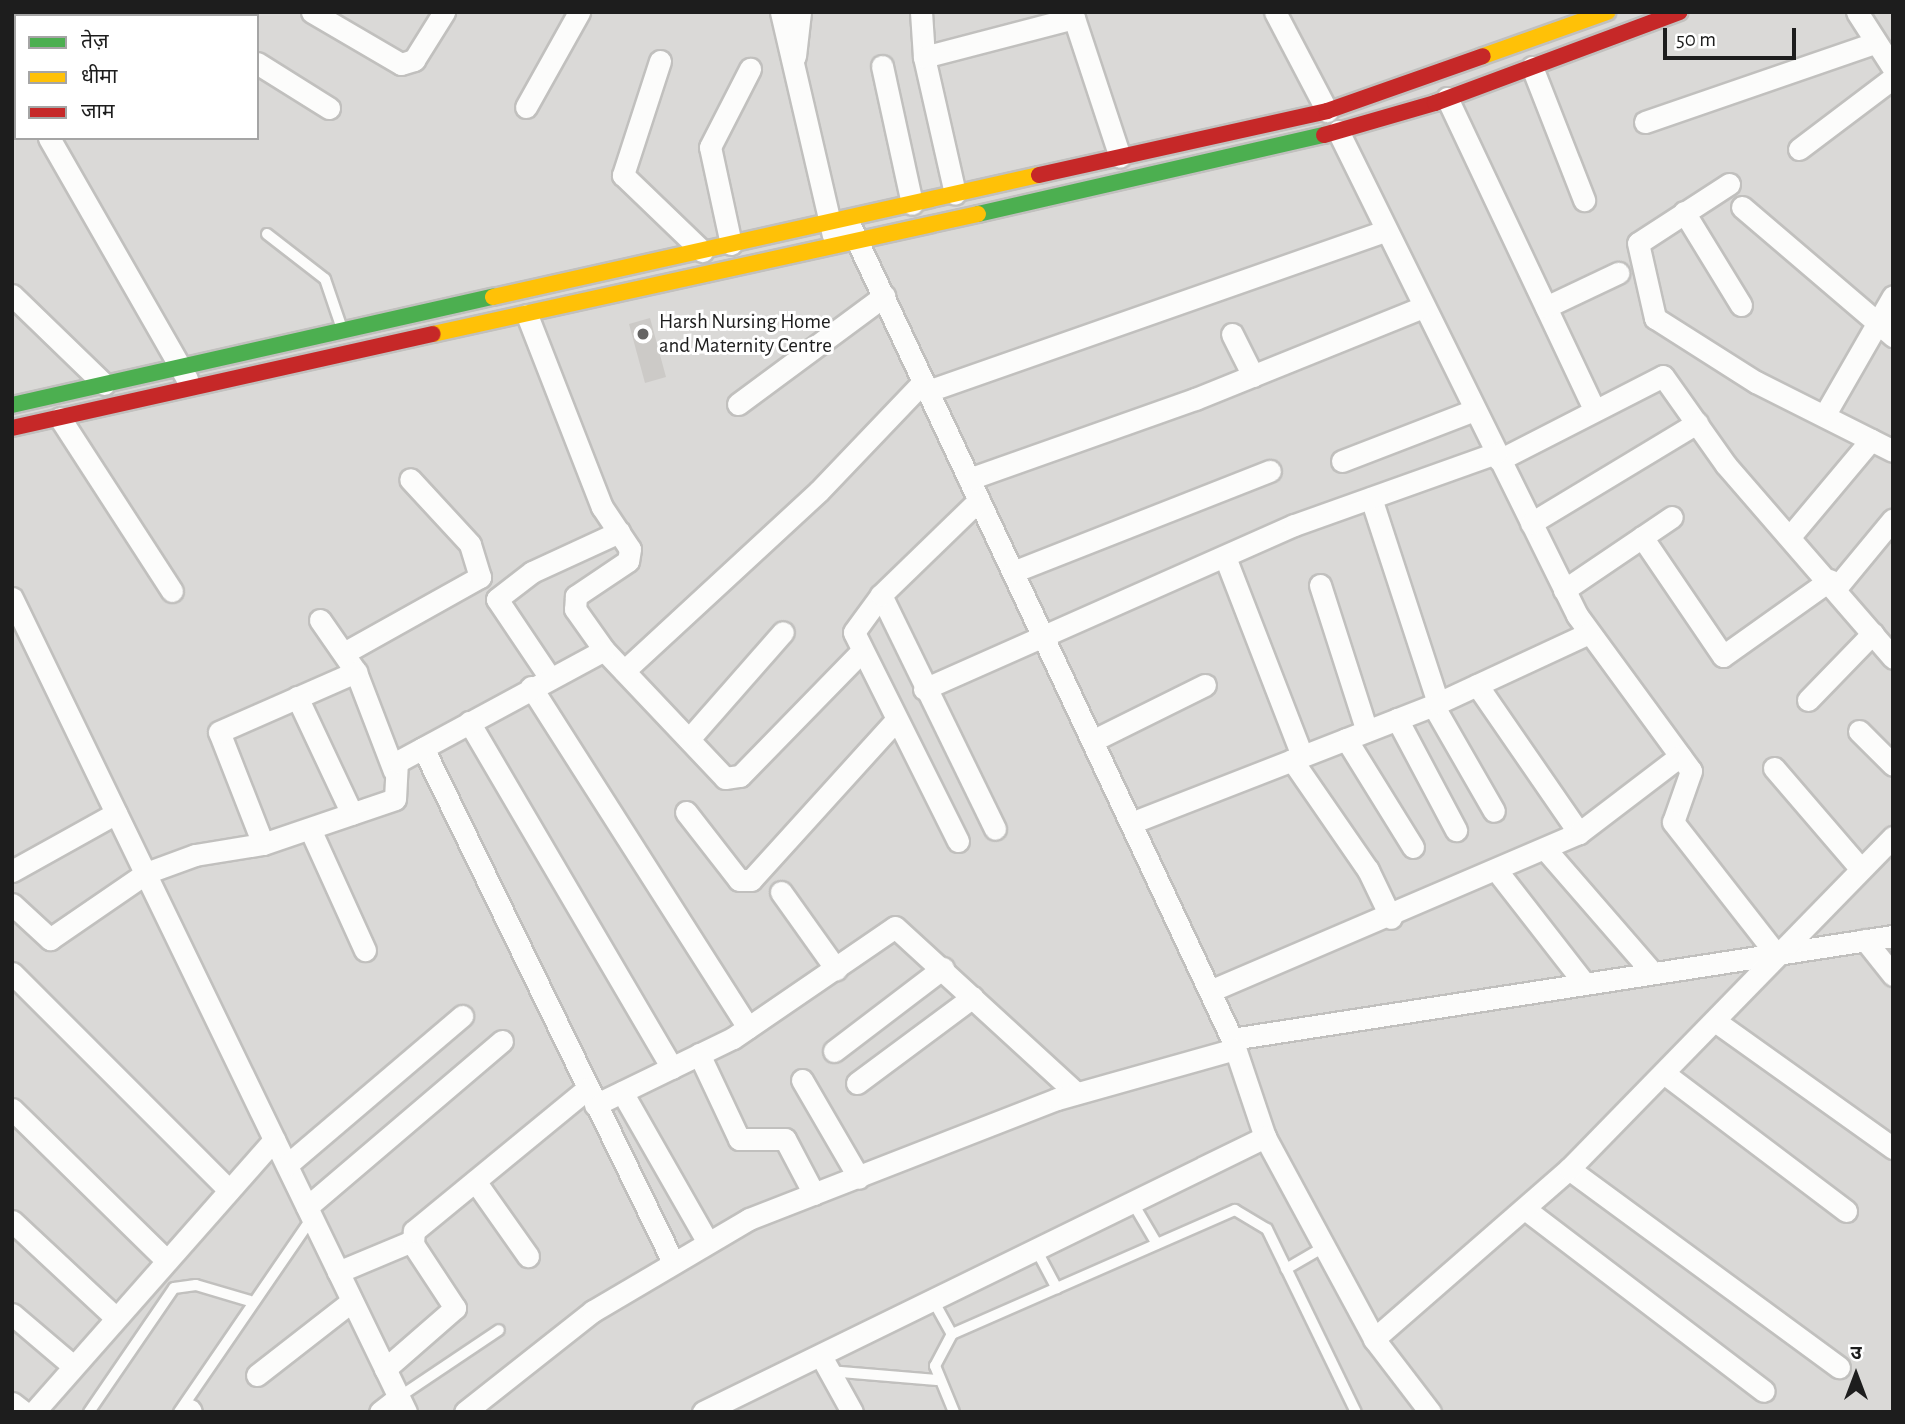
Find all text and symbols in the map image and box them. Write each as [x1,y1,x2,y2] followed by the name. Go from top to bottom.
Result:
[14,14,259,140] legend
[1667,14,1800,58] scale bar
[1676,29,1716,50] text: 50 m
[81,31,109,52] text: तेज़
[81,66,117,87] text: धीमा
[81,101,115,122] text: जाम
[659,309,832,359] place label: Harsh Nursing Home and Maternity Centre
[633,324,653,344] marker: Harsh Nursing Home and Maternity Centre
[1821,1340,1891,1410] north arrow
[1850,1344,1862,1363] text: उ

